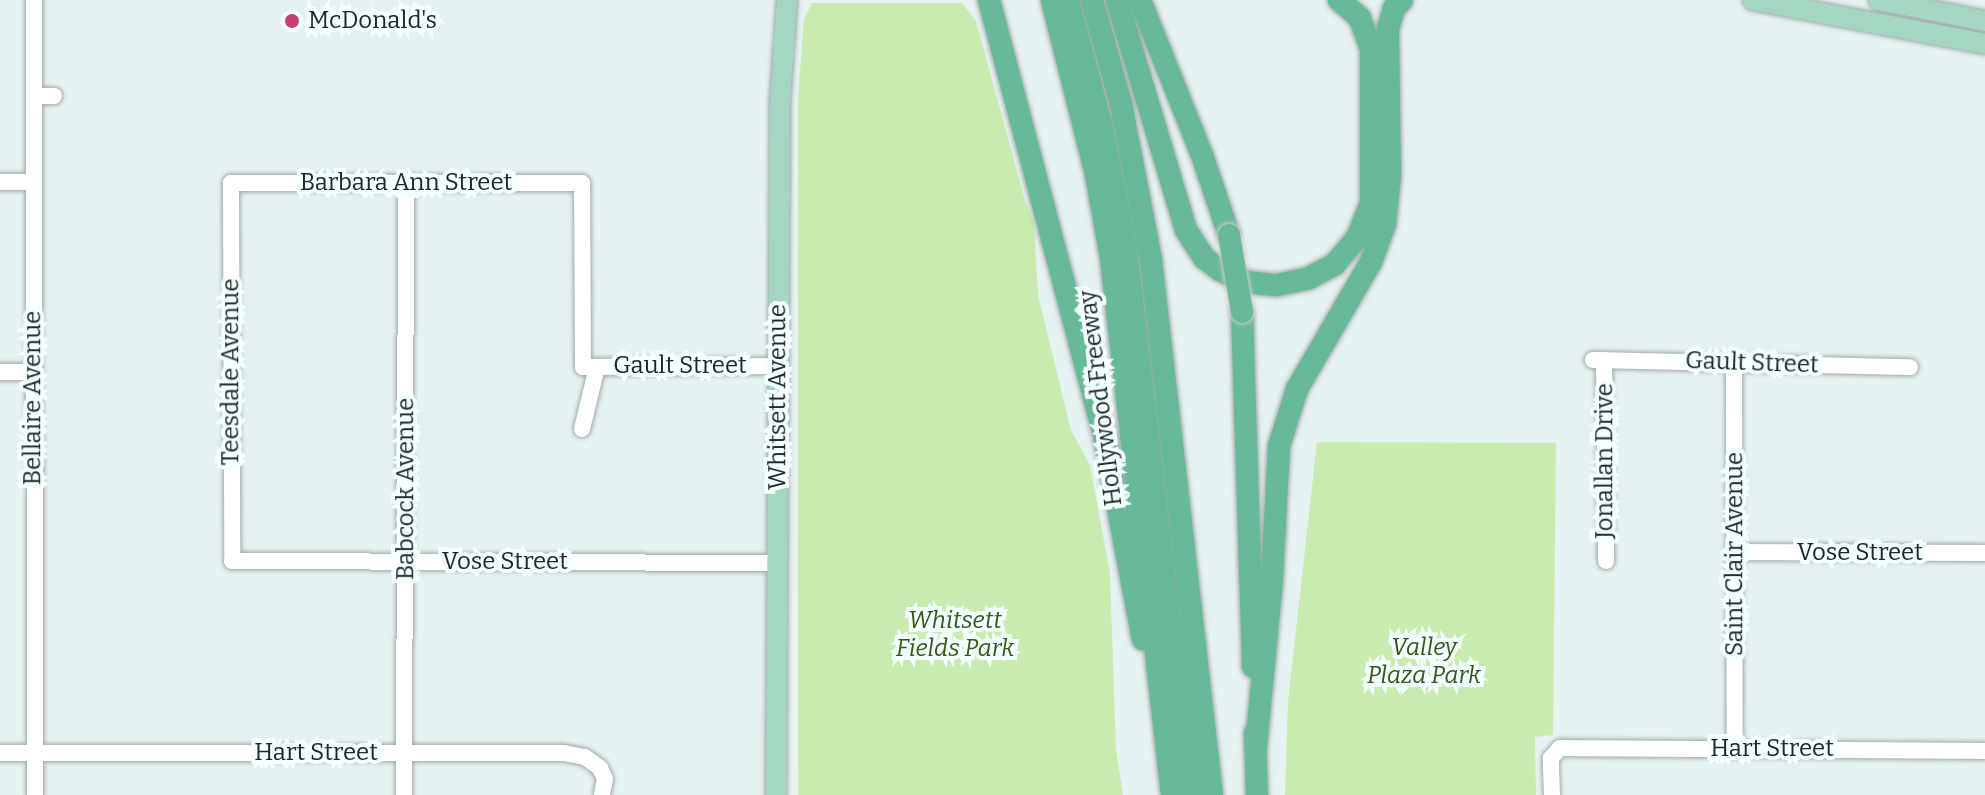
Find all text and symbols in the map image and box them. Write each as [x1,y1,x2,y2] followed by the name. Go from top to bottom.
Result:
[308,7,437,35] place label: McDonald's
[283,12,301,30] marker: McDonald's
[300,169,512,197] street label: Barbara Ann Street
[217,279,245,465] street label: Teesdale Avenue
[1073,288,1129,508] street label: Hollywood Freeway
[764,304,792,490] street label: Whitsett Avenue
[19,311,47,485] street label: Bellaire Avenue
[1685,346,1819,380] street label: Gault Street
[613,352,747,380] street label: Gault Street
[1591,383,1619,539] street label: Jonallan Drive
[392,398,420,580] street label: Babcock Avenue
[1721,452,1749,656] street label: Saint Clair Avenue
[1797,539,1923,567] street label: Vose Street
[442,548,568,576] street label: Vose Street
[896,607,1014,663] park label: Whitsett Fields Park
[1367,634,1481,690] park label: Valley Plaza Park
[1710,735,1834,763] street label: Hart Street
[254,739,378,767] street label: Hart Street

